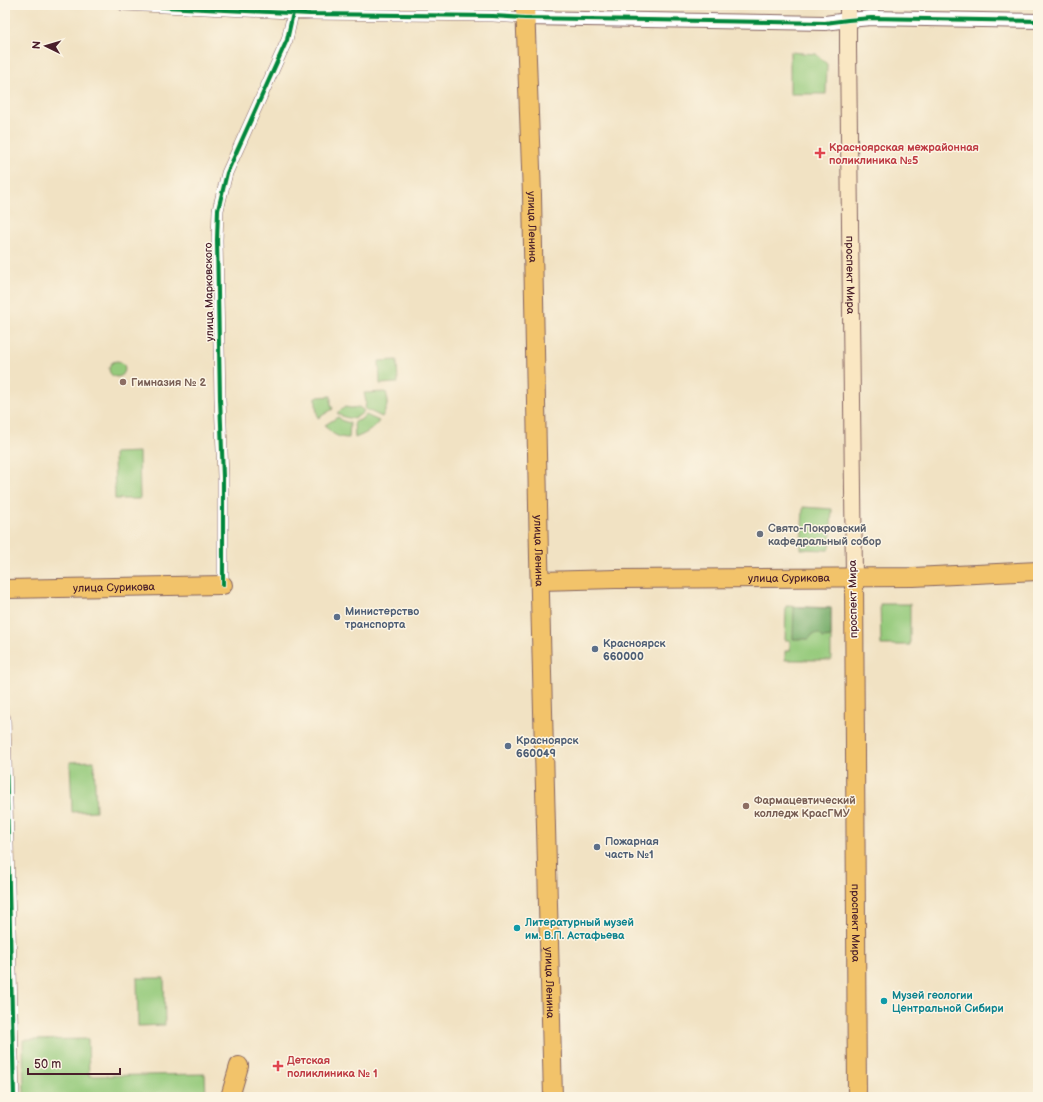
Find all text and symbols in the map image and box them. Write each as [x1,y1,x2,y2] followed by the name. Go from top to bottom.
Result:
[26,26,66,66] north arrow
[30,40,43,50] text: N
[829,141,979,167] place label: Красноярская межрайонная поликлиника №5
[814,147,826,159] marker: Красноярская межрайонная поликлиника №5
[525,191,540,263] street label: улица Ленина
[844,236,858,315] street label: проспект Мира
[202,242,216,342] street label: улица Марковского
[131,376,206,389] place label: Гимназия № 2
[118,377,128,387] marker: Гимназия № 2
[532,515,546,587] street label: улица Ленина
[768,522,882,548] place label: Свято-Покровский кафедральный собор
[755,529,765,539] marker: Свято-Покровский кафедральный собор
[846,559,860,638] street label: проспект Мира
[748,571,831,585] street label: улица Сурикова
[73,580,156,594] street label: улица Сурикова
[345,605,419,631] place label: Министерство транспорта
[332,612,342,622] marker: Министерство транспорта
[603,637,666,663] place label: Красноярск 660000
[590,644,600,654] marker: Красноярск 660000
[516,734,579,760] place label: Красноярск 660049
[503,741,513,751] marker: Красноярск 660049
[754,794,856,820] place label: Фармацевтический колледж КрасГМУ
[741,801,751,811] marker: Фармацевтический колледж КрасГМУ
[605,835,659,861] place label: Пожарная часть №1
[592,842,602,852] marker: Пожарная часть №1
[849,884,863,963] street label: проспект Мира
[524,916,634,942] place label: Литературный музей им. В.П. Астафьева
[512,923,522,933] marker: Литературный музей им. В.П. Астафьева
[543,947,557,1019] street label: улица Ленина
[892,989,1004,1015] place label: Музей геологии Центральной Сибири
[879,996,889,1006] marker: Музей геологии Центральной Сибири
[28,1050,120,1076] scale bar
[287,1054,378,1080] place label: Детская поликлиника № 1
[34,1057,61,1072] text: 50 m
[272,1060,284,1072] marker: Детская поликлиника № 1

